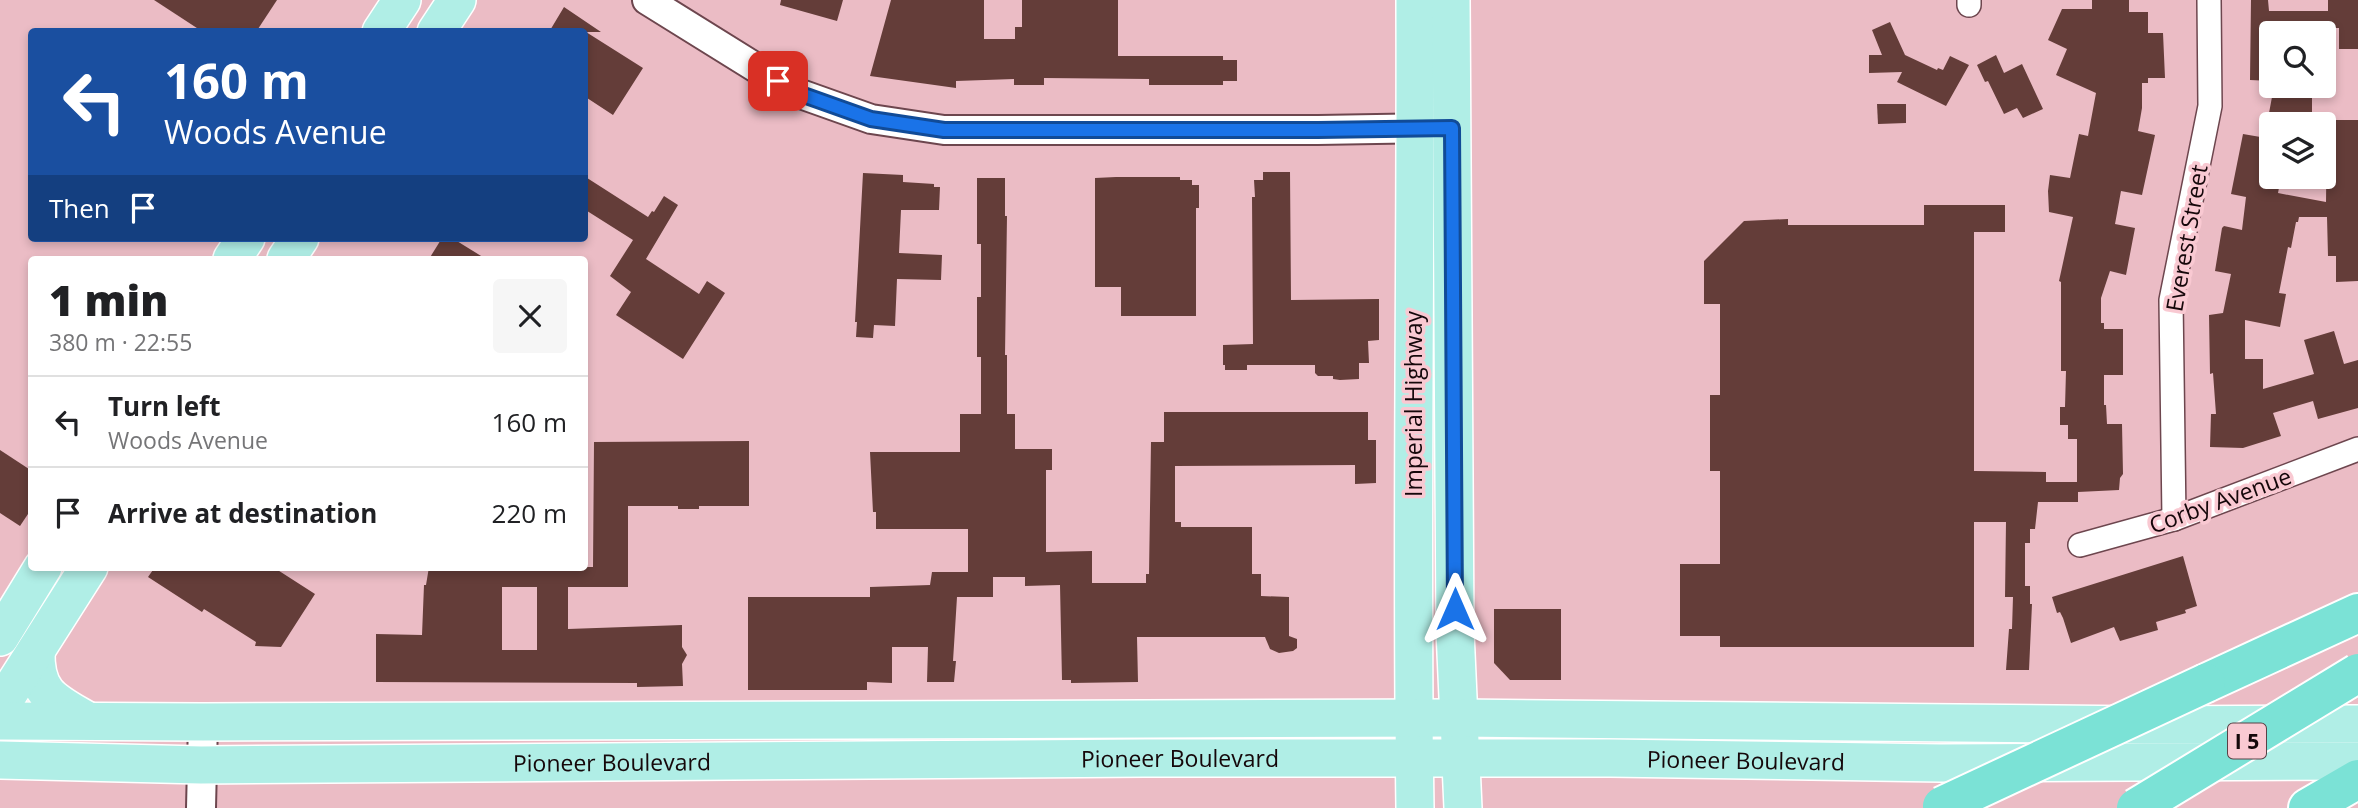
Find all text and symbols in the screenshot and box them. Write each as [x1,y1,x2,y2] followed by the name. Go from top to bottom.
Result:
[2259,21,2336,189] map controls
[2259,21,2336,98] button: search
[164,47,309,113] text: 160 m
[748,51,808,111] pin
[49,56,140,147] icon: left
[759,62,797,100] icon: arrive
[164,110,387,153] text: Woods Avenue
[2259,112,2336,189] button: layers
[2157,162,2215,314] street label: Everest Street
[124,189,162,227] icon: arrive
[49,190,110,226] text: Then
[49,271,168,328] text: 1 min
[493,279,567,353] button: close
[1397,311,1429,497] street label: Imperial Highway
[49,326,192,358] text: 380 m · 22:55
[108,388,220,424] text: Turn left
[49,403,87,441] icon: left
[492,404,567,440] text: 160 m
[108,424,268,456] text: Woods Avenue
[2144,459,2296,541] street label: Corby Avenue
[49,494,87,532] icon: arrive
[108,495,377,531] text: Arrive at destination
[492,495,567,531] text: 220 m
[1418,572,1492,646] position arrow
[2228,724,2266,758] road number: I 5
[1081,742,1279,774] street label: Pioneer Boulevard
[1647,743,1845,778] street label: Pioneer Boulevard
[513,745,711,779] street label: Pioneer Boulevard

